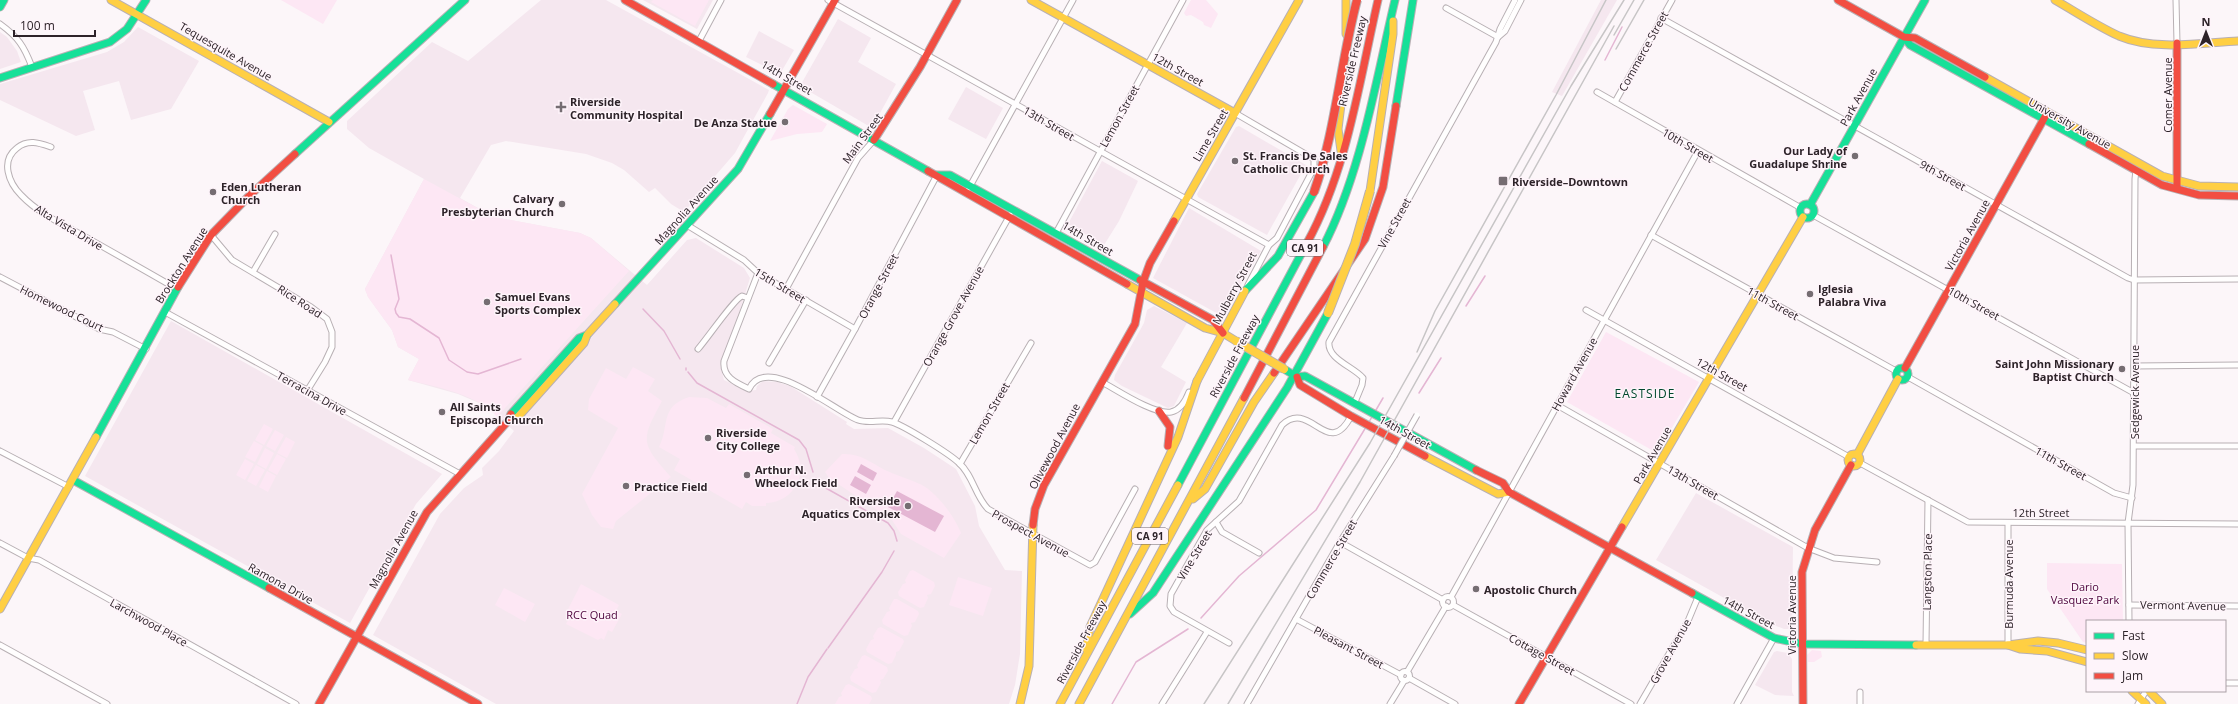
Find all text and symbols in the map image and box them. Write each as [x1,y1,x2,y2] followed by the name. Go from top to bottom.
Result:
[1615,8,1671,94] street label: Commerce Street
[14,12,95,38] scale bar
[2186,12,2226,52] north arrow
[1334,14,1370,108] street label: Riverside Freeway
[2202,14,2210,29] text: N
[20,17,55,34] text: 100 m
[177,18,275,84] street label: Tequesquite Avenue
[1150,49,1207,89] street label: 12th Street
[759,56,815,98] street label: 14th Street
[2160,57,2175,133] street label: Comer Avenue
[1836,65,1880,129] street label: Park Avenue
[1096,82,1142,150] street label: Lemon Street
[570,94,683,122] place label: Riverside Community Hospital
[2026,94,2114,152] street label: University Avenue
[555,101,567,113] marker: Riverside Community Hospital
[1021,102,1077,144] street label: 13th Street
[1189,106,1231,164] street label: Lime Street
[839,110,885,166] street label: Main Street
[694,115,777,130] place label: De Anza Statue
[780,117,790,127] marker: De Anza Statue
[1660,124,1716,166] street label: 10th Street
[1749,143,1848,171] place label: Our Lady of Guadalupe Shrine
[1243,148,1348,176] place label: St. Francis De Sales Catholic Church
[1850,151,1860,161] marker: Our Lady of Guadalupe Shrine
[1230,156,1240,166] marker: St. Francis De Sales Catholic Church
[1917,156,1969,194] street label: 9th Street
[651,172,721,248] street label: Magnolia Avenue
[1512,174,1628,189] place label: Riverside–Downtown
[1497,175,1509,187] marker: Riverside–Downtown
[221,179,302,207] place label: Eden Lutheran Church
[208,187,218,197] marker: Eden Lutheran Church
[441,191,555,219] place label: Calvary Presbyterian Church
[1374,195,1414,251] street label: Vine Street
[1941,197,1993,273] street label: Victoria Avenue
[557,199,567,209] marker: Calvary Presbyterian Church
[32,201,106,253] street label: Alta Vista Drive
[1060,217,1116,259] street label: 14th Street
[151,224,211,306] street label: Brockton Avenue
[1287,240,1323,256] road number: CA 91
[1209,249,1260,327] street label: Mulberry Street
[855,251,901,321] street label: Orange Street
[919,263,987,369] street label: Orange Grove Avenue
[752,264,808,306] street label: 15th Street
[18,281,106,335] street label: Homewood Court
[275,281,325,321] street label: Rice Road
[1818,281,1886,309] place label: Iglesia Palabra Viva
[1745,283,1802,323] street label: 11th Street
[1946,283,2003,323] street label: 10th Street
[495,289,581,317] place label: Samuel Evans Sports Complex
[1805,289,1815,299] marker: Iglesia Palabra Viva
[482,297,492,307] marker: Samuel Evans Sports Complex
[1206,311,1262,400] street label: Riverside Freeway
[1548,335,1600,413] street label: Howard Avenue
[2127,345,2142,439] street label: Sedgewick Avenue
[1694,354,1751,394] street label: 12th Street
[1995,356,2115,384] place label: Saint John Missionary Baptist Church
[2117,364,2127,374] marker: Saint John Missionary Baptist Church
[274,368,350,418] street label: Terracina Drive
[965,379,1013,447] street label: Lemon Street
[1615,385,1675,402] district label: EASTSIDE
[450,399,544,427] place label: All Saints Episcopal Church
[1025,400,1083,492] street label: Olivewood Avenue
[437,407,447,417] marker: All Saints Episcopal Church
[1377,412,1434,452] street label: 14th Street
[1629,423,1675,487] street label: Park Avenue
[716,425,781,453] place label: Riverside City College
[703,433,713,443] marker: Riverside City College
[2033,443,2090,483] street label: 11th Street
[1665,461,1721,503] street label: 13th Street
[755,462,838,490] place label: Arthur N. Wheelock Field
[742,470,752,480] marker: Arthur N. Wheelock Field
[634,479,708,494] place label: Practice Field
[621,481,631,491] marker: Practice Field
[802,493,901,521] place label: Riverside Aquatics Complex
[903,501,913,511] marker: Riverside Aquatics Complex
[2013,505,2069,520] street label: 12th Street
[990,506,1072,560] street label: Prospect Avenue
[365,507,421,591] street label: Magnolia Avenue
[1302,516,1360,602] street label: Commerce Street
[1173,527,1215,583] street label: Vine Street
[1132,528,1168,544] road number: CA 91
[1919,533,1935,611] street label: Langston Place
[2001,539,2016,629] street label: Burmuda Avenue
[246,559,316,607] street label: Ramona Drive
[1784,575,1799,655] street label: Victoria Avenue
[2051,579,2120,607] park label: Dario Vasquez Park
[1484,582,1577,597] place label: Apostolic Church
[1471,584,1481,594] marker: Apostolic Church
[1720,592,1778,632] street label: 14th Street
[107,594,191,650] street label: Larchwood Place
[1053,597,1109,686] street label: Riverside Freeway
[2140,597,2226,613] street label: Vermont Avenue
[566,607,618,622] park label: RCC Quad
[1646,616,1694,686] street label: Grove Avenue
[2086,620,2226,692] legend
[1311,622,1387,672] street label: Pleasant Street
[2122,627,2145,644] text: Fast
[1506,630,1578,678] street label: Cottage Street
[2122,647,2149,664] text: Slow
[2121,667,2143,684] text: Jam

